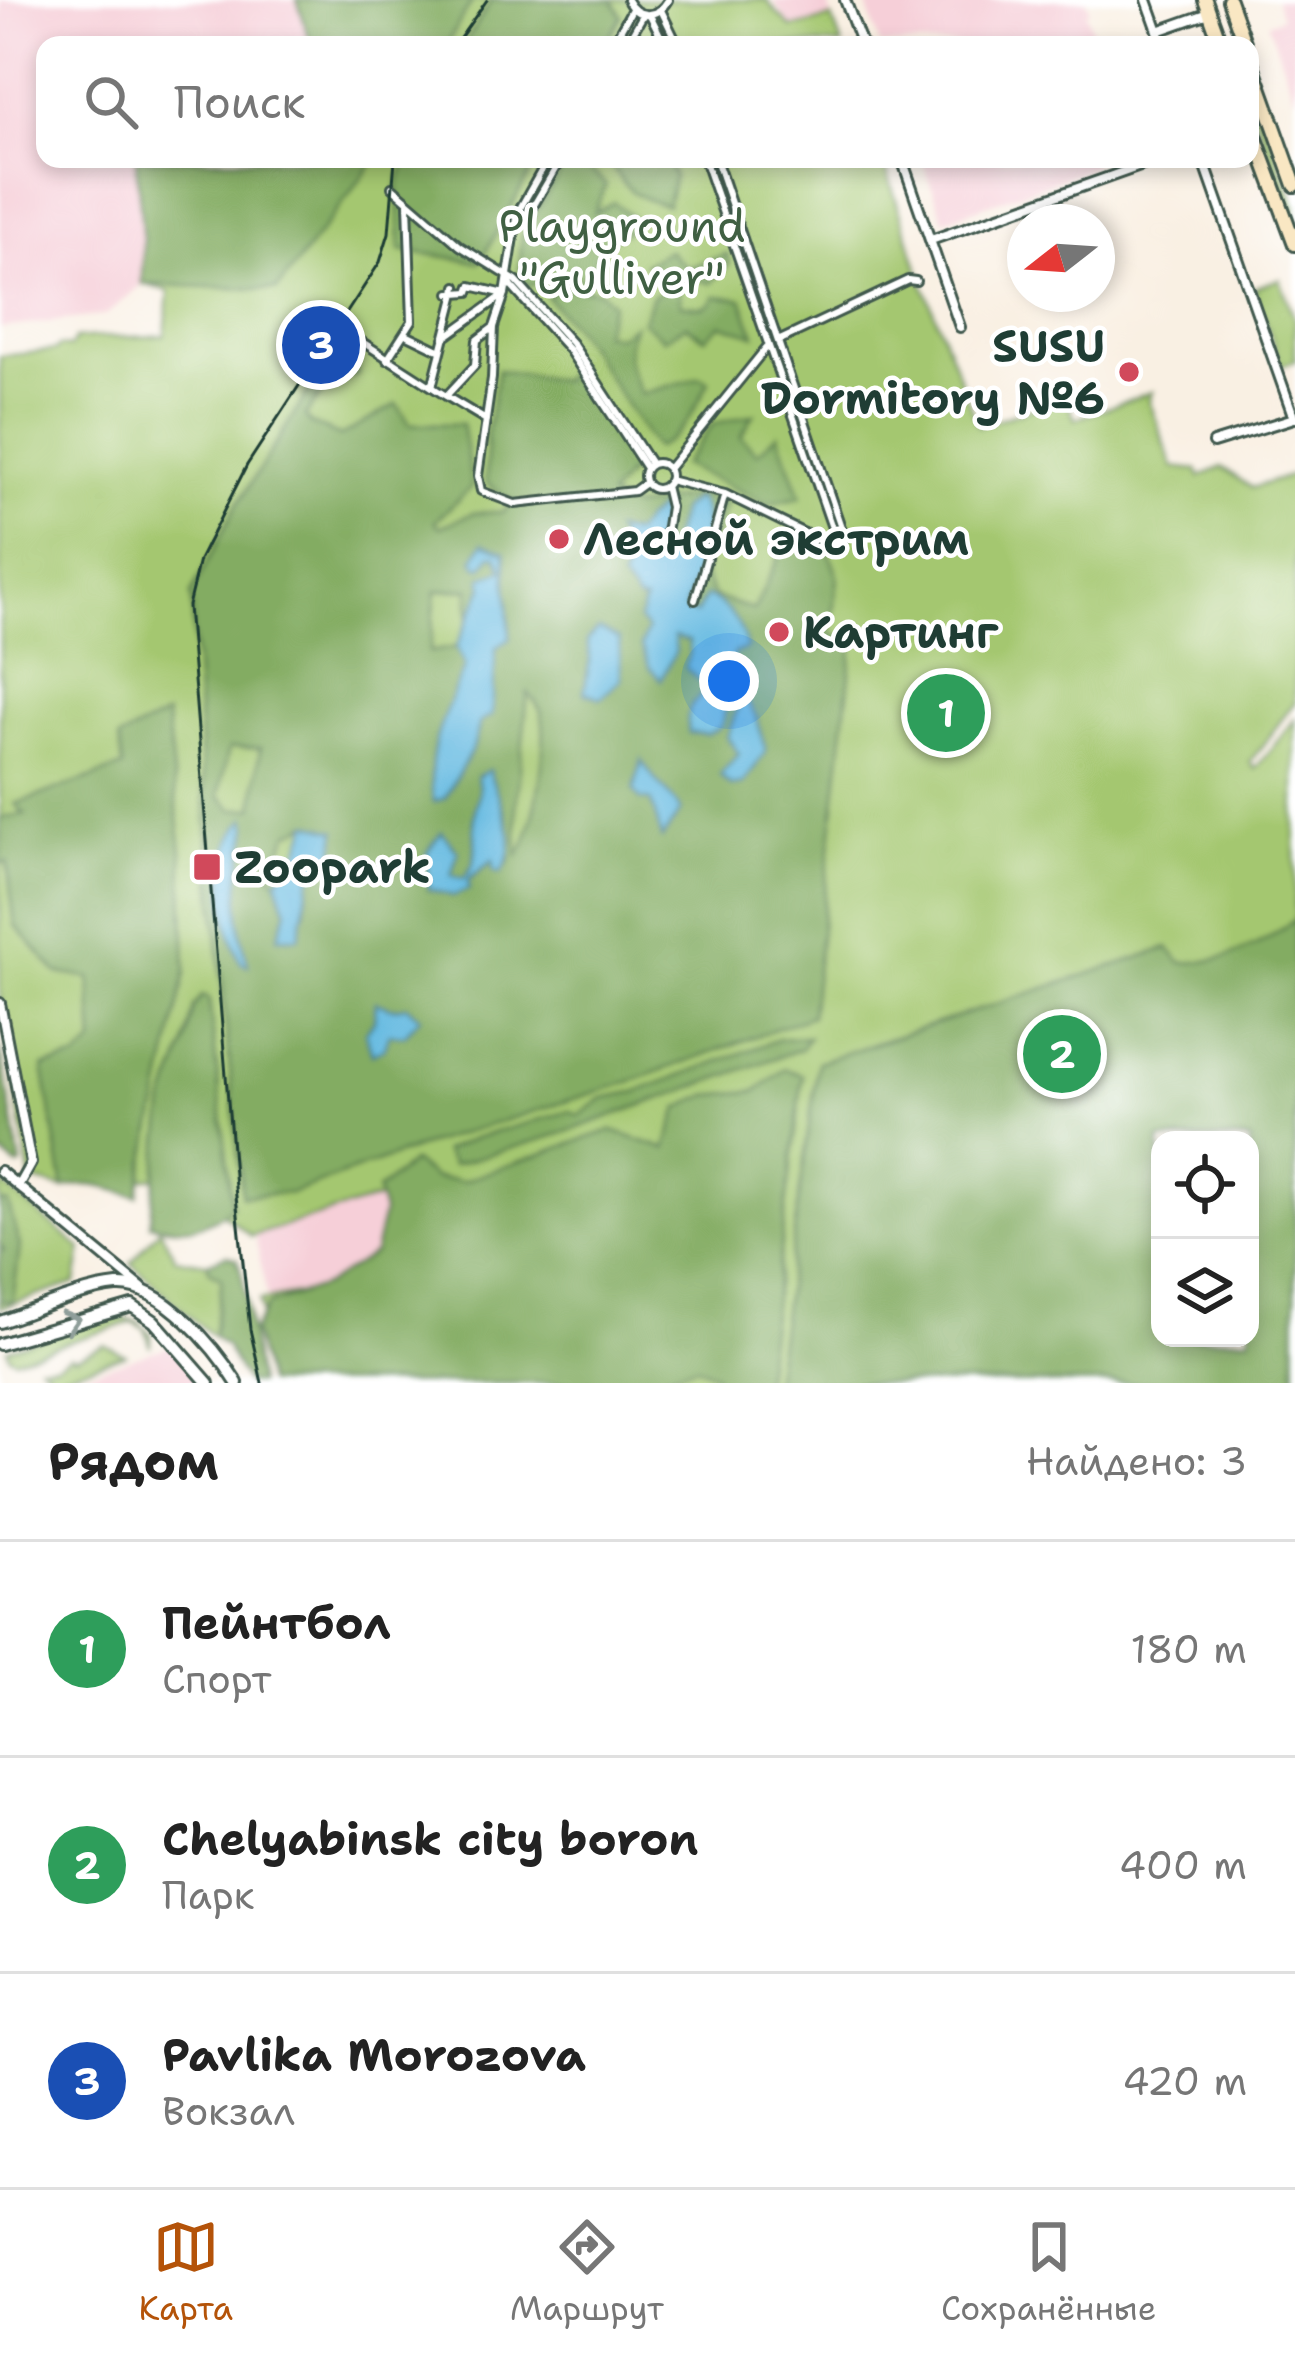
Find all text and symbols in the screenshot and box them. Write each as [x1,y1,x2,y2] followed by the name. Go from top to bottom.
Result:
[36,36,1259,168] search box
[78,69,144,135] icon: search
[174,72,305,132] text: Поиск
[498,196,746,308] park label: Playground "Gulliver"
[1007,204,1115,312] north arrow
[282,300,360,390] pin: 3
[760,316,1105,428] place label: SUSU Dormitory №6
[1116,359,1142,385] marker: SUSU Dormitory №6
[583,509,969,569] place label: Лесной экстрим
[546,526,572,552] marker: Лесной экстрим
[803,602,999,662] place label: Картинг
[766,619,792,645] marker: Картинг
[699,651,759,711] your location
[907,668,985,758] pin: 1
[234,837,431,897] place label: Zoopark
[191,851,223,883] marker: Zoopark
[1023,1009,1101,1099] pin: 2
[1151,1131,1259,1347] map controls
[1151,1131,1259,1239] button: locate
[1151,1239,1259,1347] button: layers
[60,1311,81,1336] one-way arrow
[48,1427,219,1495] text: Рядом
[1026,1435,1247,1487] text: Найдено: 3
[162,1593,391,1653] text: Пейнтбол
[78,1623,96,1675] text: 1
[1131,1623,1247,1675] text: 180 m
[162,1653,271,1705] text: Спорт
[162,1809,698,1869] text: Chelyabinsk city boron
[73,1839,101,1891] text: 2
[1119,1839,1247,1891] text: 400 m
[162,1869,255,1921] text: Парк
[162,2025,586,2085] text: Pavlika Morozova
[73,2055,101,2107] text: 3
[1122,2055,1247,2107] text: 420 m
[162,2085,295,2137] text: Вокзал
[139,2214,233,2331] tab: Карта
[510,2214,664,2331] tab: Маршрут
[941,2214,1156,2331] tab: Сохранённые

